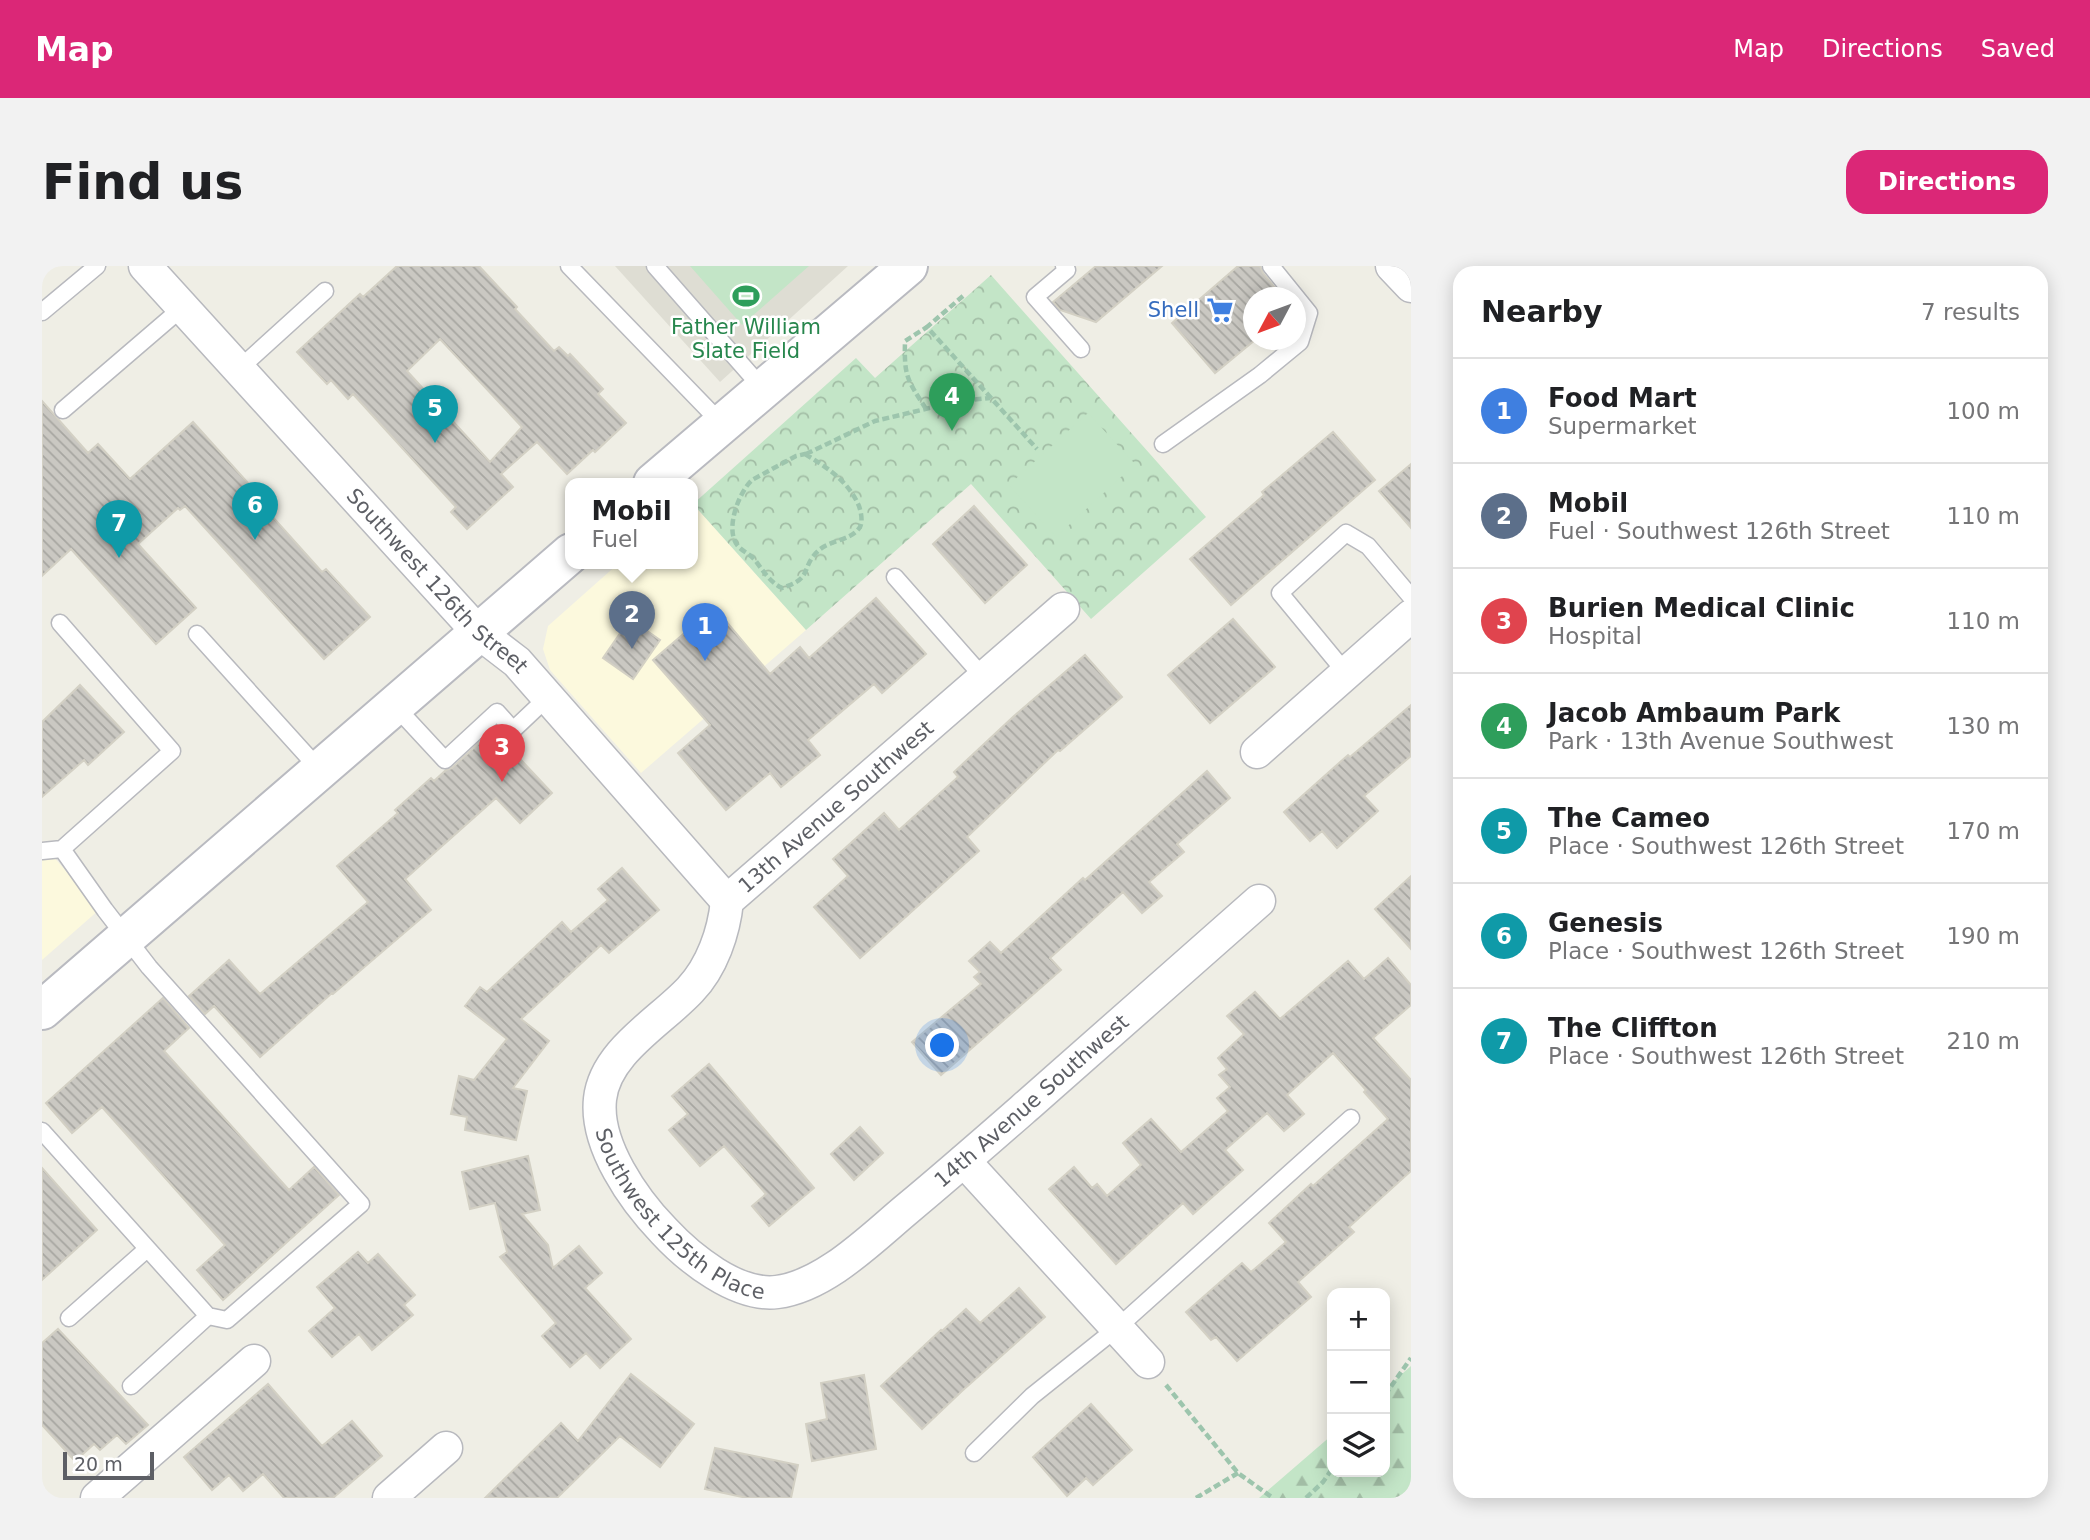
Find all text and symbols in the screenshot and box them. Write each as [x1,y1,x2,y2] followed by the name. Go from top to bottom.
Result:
[35,30,114,69] text: Map
[1733,35,1784,63] text: Map
[1822,35,1943,63] text: Directions
[1981,35,2055,63] text: Saved
[1846,150,2048,214] button: Directions
[42,154,243,211] text: Find us
[731,281,761,311] sports icon: Father William Slate Field
[1243,287,1306,350] north arrow
[1481,294,1603,329] text: Nearby
[1205,295,1235,325] supermarket icon: Shell
[1148,298,1199,322] place label: Shell
[1921,299,2020,325] text: 7 results
[671,315,821,363] place label: Father William Slate Field
[929,373,975,431] pin: 4
[1548,383,1697,413] text: Food Mart
[412,385,458,443] pin: 5
[1496,398,1512,424] text: 1
[1946,398,2020,424] text: 100 m
[1548,413,1697,439] text: Supermarket
[565,478,698,569] popup
[232,482,278,540] pin: 6
[342,484,533,678] street label: Southwest 126th Street
[1548,488,1628,518] text: Mobil
[591,496,672,526] text: Mobil
[96,500,142,558] pin: 7
[1496,503,1512,529] text: 2
[1946,503,2020,529] text: 110 m
[1548,518,1890,544] text: Fuel · Southwest 126th Street
[591,526,639,552] text: Fuel
[609,591,655,649] pin: 2
[1548,593,1855,623] text: Burien Medical Clinic
[682,603,728,661] pin: 1
[1496,608,1512,634] text: 3
[1946,608,2020,634] text: 110 m
[1548,623,1642,649] text: Hospital
[1548,698,1840,728] text: Jacob Ambaum Park
[1496,713,1512,739] text: 4
[1946,713,2020,739] text: 130 m
[734,716,938,898] street label: 13th Avenue Southwest
[479,724,525,782] pin: 3
[1548,728,1893,754] text: Park · 13th Avenue Southwest
[1548,803,1710,833] text: The Cameo
[1496,818,1512,844] text: 5
[1946,818,2020,844] text: 170 m
[1548,833,1904,859] text: Place · Southwest 126th Street
[1548,908,1663,938] text: Genesis
[1496,923,1512,949] text: 6
[1946,923,2020,949] text: 190 m
[1548,938,1904,964] text: Place · Southwest 126th Street
[930,1010,1134,1193] street label: 14th Avenue Southwest
[1548,1013,1718,1043] text: The Cliffton
[925,1028,959,1062] your location
[1496,1028,1512,1054] text: 7
[1946,1028,2020,1054] text: 210 m
[1548,1043,1904,1069] text: Place · Southwest 126th Street
[590,1125,767,1304] street label: Southwest 125th Place
[1327,1288,1390,1477] map controls
[1327,1288,1390,1351] button: +
[1327,1351,1390,1414] button: −
[1327,1414,1390,1477] button: layers
[63,1449,154,1481] scale bar
[74,1453,123,1475] text: 20 m

